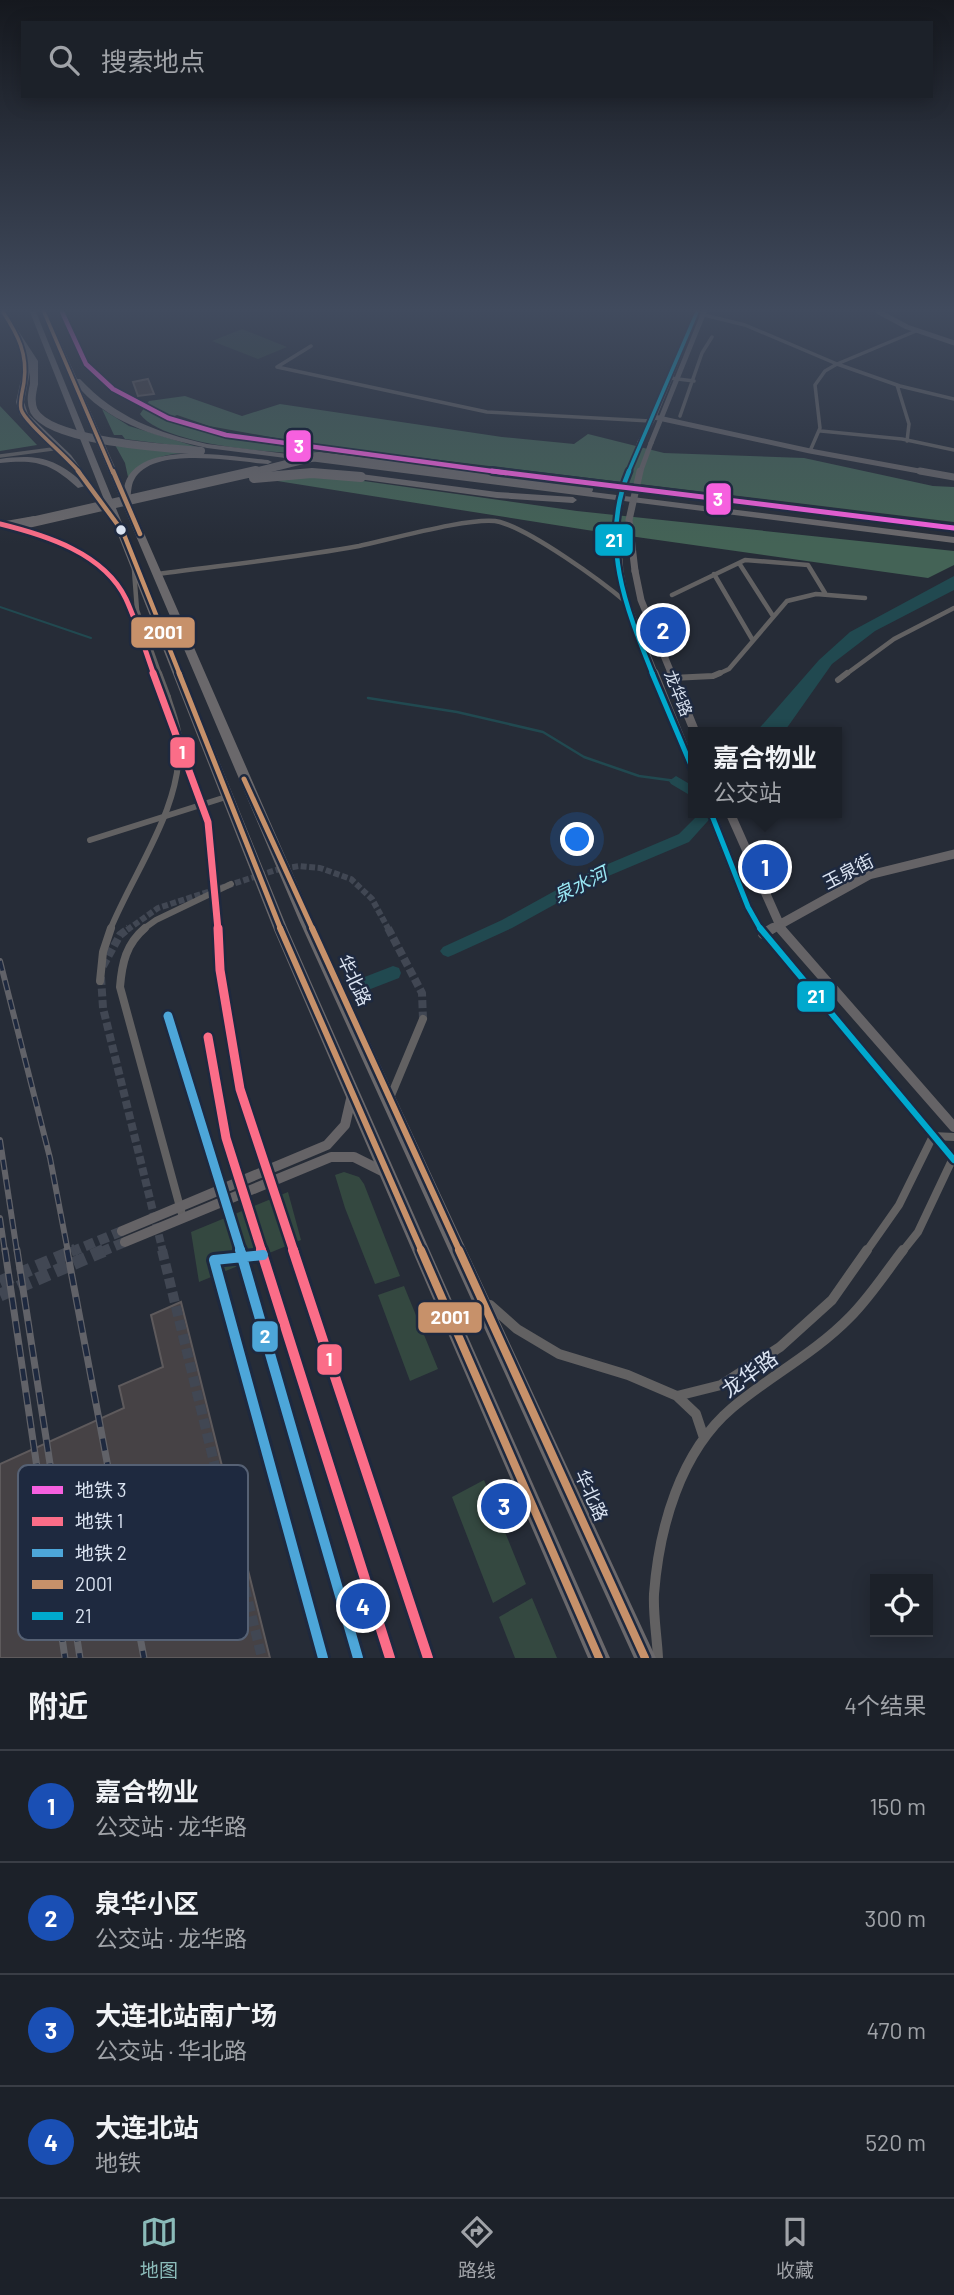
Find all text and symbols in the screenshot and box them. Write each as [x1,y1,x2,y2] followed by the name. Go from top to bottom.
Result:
[21,21,933,98] search box
[45,41,83,79] icon: search
[101,45,205,76] text: 搜索地点
[285,429,312,463] line badge: 3
[294,434,304,457] text: 3
[705,482,732,516] line badge: 3
[713,487,723,510] text: 3
[114,523,128,537] unlabelled marker
[594,523,634,557] line badge: 21
[605,528,623,551] text: 21
[640,604,686,656] pin: 2
[130,616,196,649] line badge: 2001
[144,620,182,643] text: 2001
[661,667,697,719] street label: 龙华路
[688,727,842,818] popup
[169,736,196,769] line badge: 1
[179,740,185,763] text: 1
[713,741,817,772] text: 嘉合物业
[713,778,782,806] text: 公交站
[560,822,594,856] your location
[742,841,788,893] pin: 1
[819,849,877,893] street label: 玉泉街
[549,859,614,907] water label: 泉水河
[334,951,376,1009] street label: 华北路
[796,980,836,1013] line badge: 21
[807,984,825,1007] text: 21
[417,1301,483,1334] line badge: 2001
[431,1305,469,1328] text: 2001
[251,1320,279,1353] line badge: 2
[260,1324,270,1347] text: 2
[316,1343,343,1376] line badge: 1
[716,1344,782,1402] street label: 龙华路
[326,1347,332,1370] text: 1
[18,1465,248,1640] legend
[571,1466,613,1524] street label: 华北路
[75,1478,127,1501] text: 地铁 3
[481,1480,527,1532] pin: 3
[75,1509,123,1532] text: 地铁 1
[75,1541,127,1564] text: 地铁 2
[75,1572,113,1595] text: 2001
[870,1574,933,1637] map controls
[870,1574,933,1637] button: locate
[340,1580,386,1632] pin: 4
[75,1604,92,1627] text: 21
[28,1687,88,1723] text: 附近
[844,1691,926,1719] text: 4个结果
[95,1775,199,1806] text: 嘉合物业
[47,1792,55,1820] text: 1
[870,1792,926,1820] text: 150 m
[95,1812,247,1840] text: 公交站 · 龙华路
[95,1887,199,1918] text: 泉华小区
[45,1904,57,1932] text: 2
[865,1904,926,1932] text: 300 m
[95,1924,247,1952] text: 公交站 · 龙华路
[95,1999,277,2030] text: 大连北站南广场
[45,2016,57,2044] text: 3
[867,2016,926,2044] text: 470 m
[95,2036,247,2064] text: 公交站 · 华北路
[95,2111,199,2142] text: 大连北站
[44,2128,58,2156] text: 4
[865,2128,926,2156] text: 520 m
[95,2148,141,2176] text: 地铁
[140,2213,178,2282] tab: 地图
[458,2213,496,2282] tab: 路线
[776,2213,814,2282] tab: 收藏

